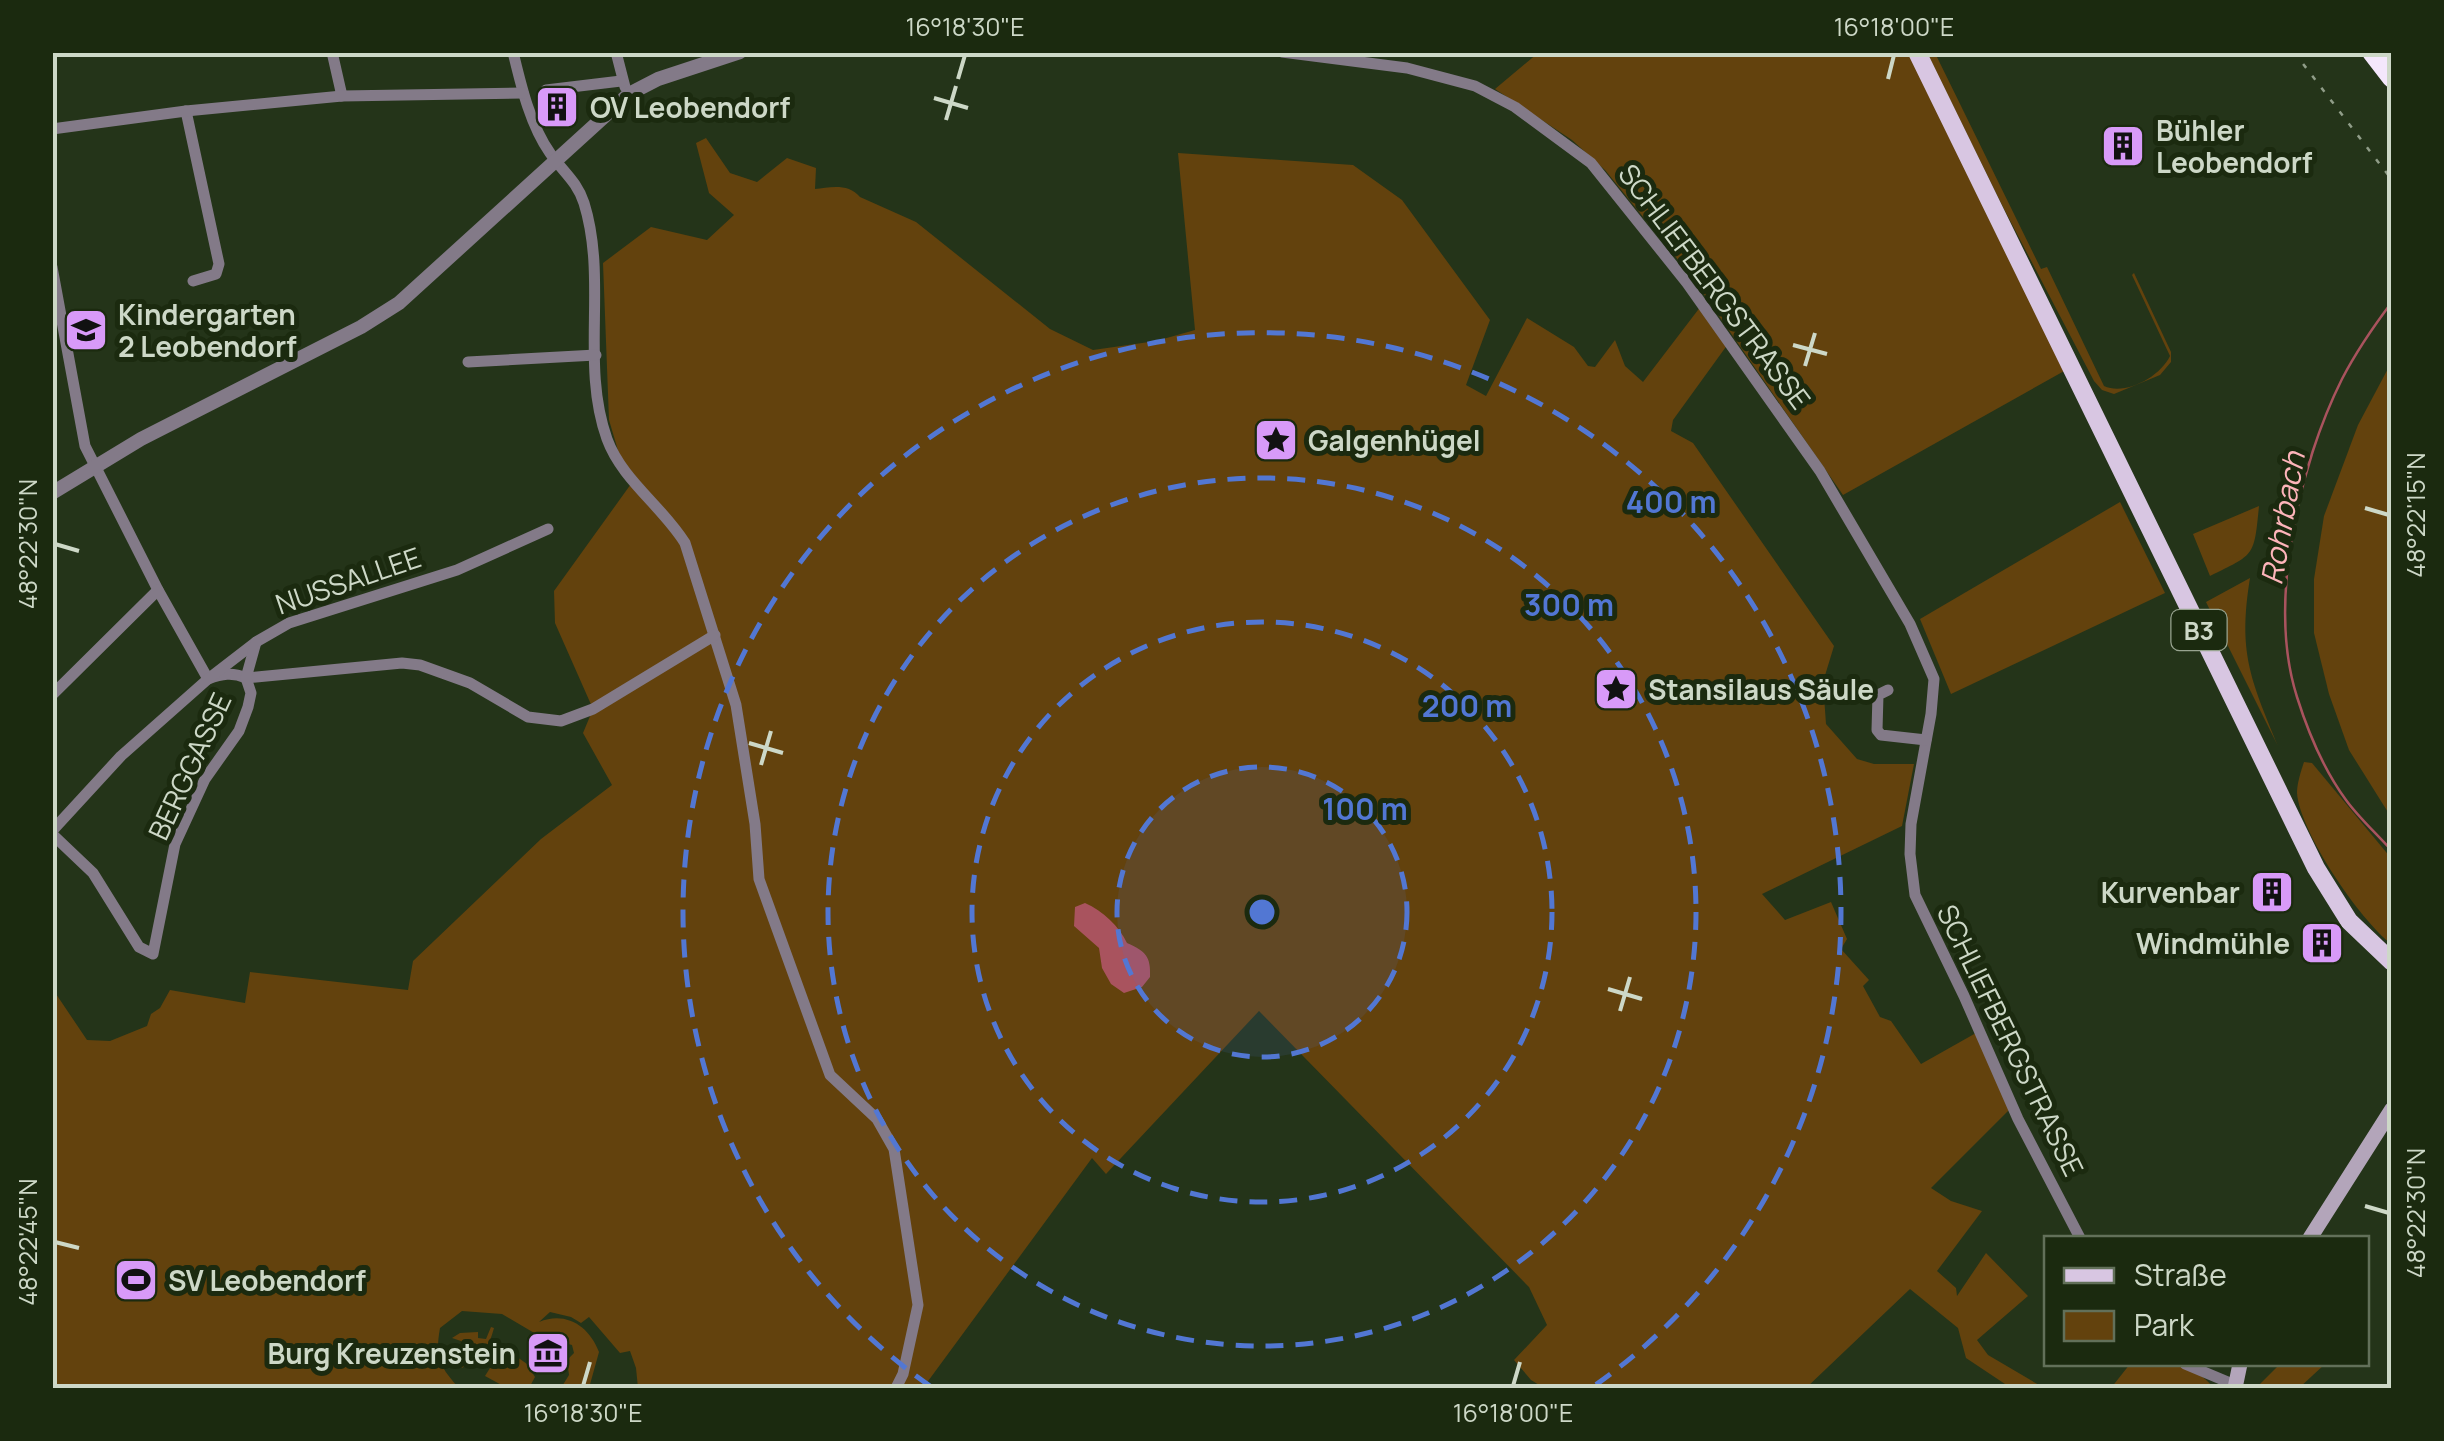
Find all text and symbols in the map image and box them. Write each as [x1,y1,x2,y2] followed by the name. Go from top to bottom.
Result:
[905,9,1025,44] text: 16°18'30"E
[1834,9,1954,44] text: 16°18'00"E
[534,84,580,130] building icon: OV Leobendorf
[590,88,790,126] place label: OV Leobendorf
[2156,111,2313,181] place label: Bühler Leobendorf
[2100,123,2146,169] building icon: Bühler Leobendorf
[1610,156,1820,416] street label: SCHLIEFBERGSTRASSE
[118,295,297,365] place label: Kindergarten 2 Leobendorf
[63,307,109,353] school or university icon: Kindergarten 2 Leobendorf
[1253,417,1299,463] place icon: Galgenhügel
[1308,421,1481,459] place label: Galgenhügel
[2250,447,2314,588] water label: Rohrbach
[2398,452,2433,578] text: 48°22'15"N
[10,479,45,609] text: 48°22'30"N
[1626,481,1716,522] text: 400 m
[270,537,426,623] street label: NUSSALLEE
[1524,584,1614,625] text: 300 m
[2172,610,2226,650] road number: B3
[1593,666,1639,712] place icon: Stansilaus Säule
[1648,670,1874,708] place label: Stansilaus Säule
[1422,685,1512,726] text: 200 m
[138,686,240,846] street label: BERGGASSE
[1322,788,1408,829] text: 100 m
[2249,869,2295,915] building icon: Kurvenbar
[2101,873,2240,911] place label: Kurvenbar
[1244,894,1280,930] centre of rings
[1929,898,2093,1182] street label: SCHLIEFBERGSTRASSE
[2299,920,2345,966] building icon: Windmühle
[2136,924,2290,962] place label: Windmühle
[2398,1148,2433,1278] text: 48°22'30"N
[10,1178,45,1306] text: 48°22'45"N
[2044,1236,2369,1366] legend
[2134,1254,2227,1295] text: Straße
[113,1257,159,1303] sports icon: SV Leobendorf
[168,1261,366,1299] place label: SV Leobendorf
[2134,1304,2195,1345] text: Park
[525,1330,571,1376] museum icon: Burg Kreuzenstein
[267,1334,516,1372] place label: Burg Kreuzenstein
[523,1395,643,1430] text: 16°18'30"E
[1453,1395,1573,1430] text: 16°18'00"E

